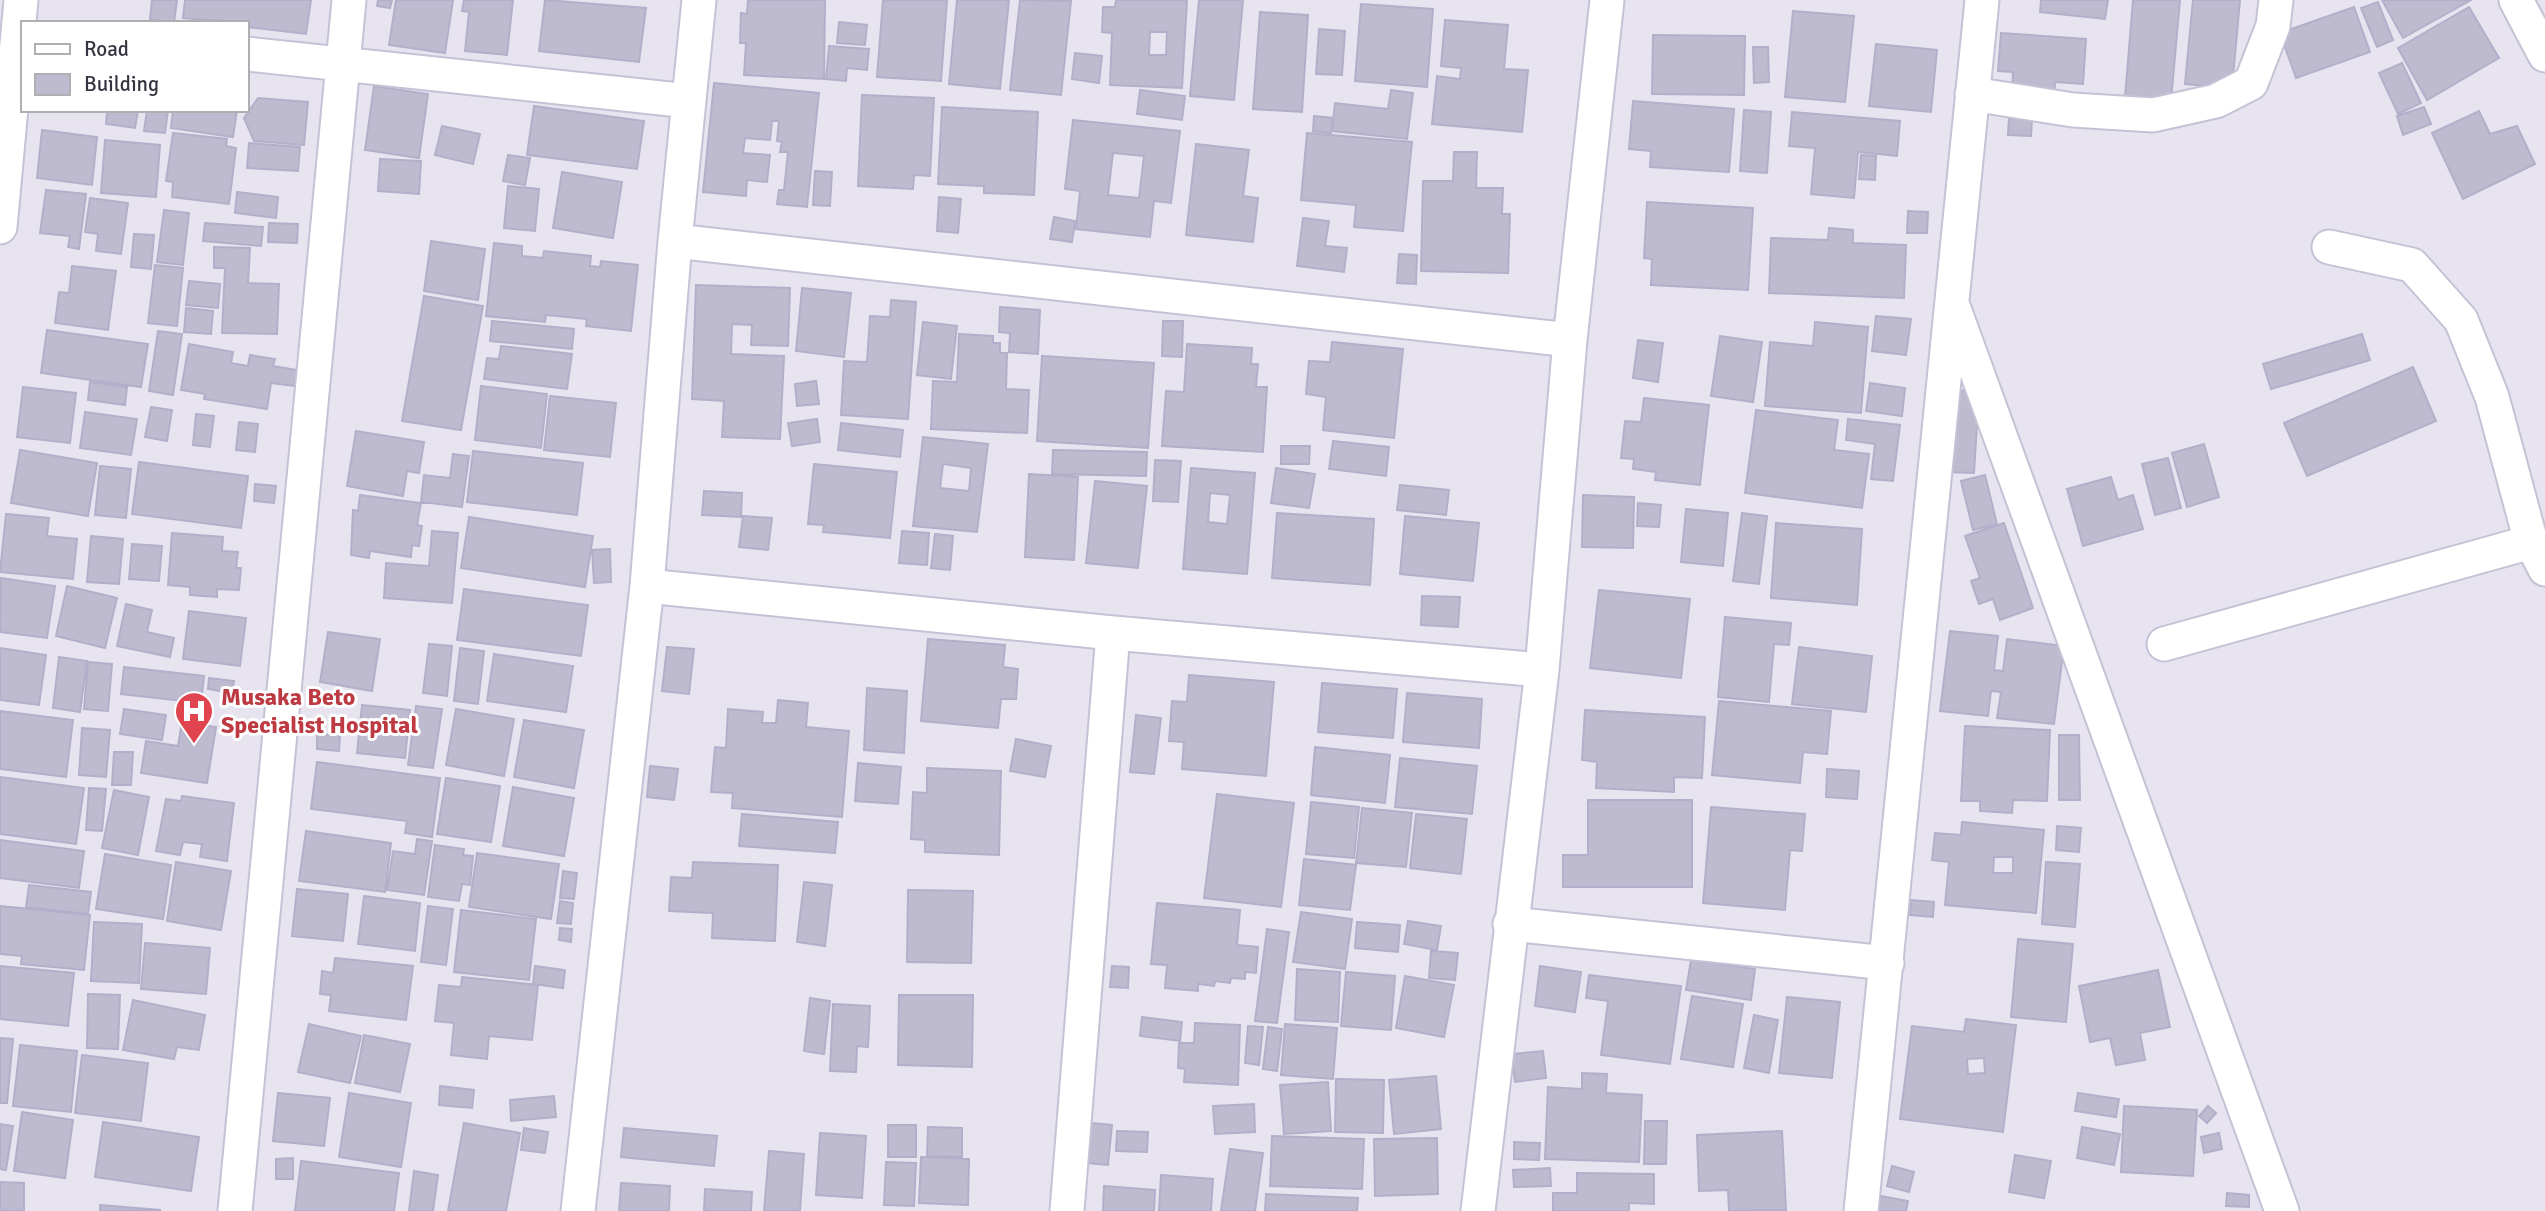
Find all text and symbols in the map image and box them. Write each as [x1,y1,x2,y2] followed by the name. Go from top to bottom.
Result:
[21,21,248,112] legend
[84,36,129,62] text: Road
[84,71,159,97] text: Building
[221,682,418,740] place label: Musaka Beto Specialist Hospital
[173,690,215,745] hospital icon: Musaka Beto Specialist Hospital

